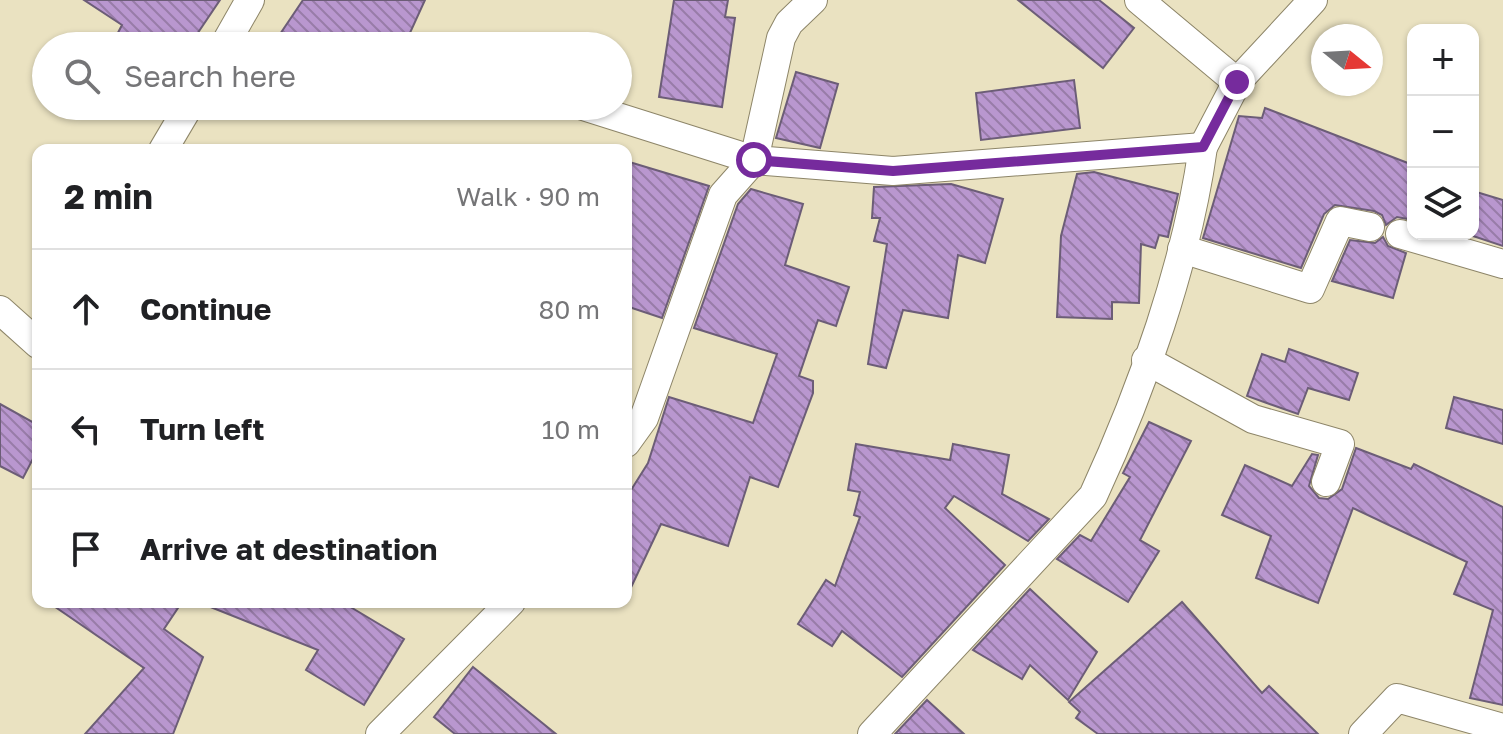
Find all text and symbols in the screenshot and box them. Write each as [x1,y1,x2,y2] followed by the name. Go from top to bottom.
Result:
[1311,24,1383,96] north arrow
[1407,24,1479,240] map controls
[1407,24,1479,96] button: +
[32,32,632,120] search box
[60,54,104,98] icon: search
[124,58,296,94] text: Search here
[1219,64,1255,100] route end
[1407,96,1479,168] button: −
[736,142,772,178] route start
[1407,168,1479,240] button: layers
[64,176,153,216] text: 2 min
[456,181,600,212] text: Walk · 90 m
[64,287,108,331] icon: ahead
[140,291,271,327] text: Continue
[539,294,600,325] text: 80 m
[64,407,108,451] icon: left
[140,411,265,447] text: Turn left
[542,414,600,445] text: 10 m
[64,527,108,571] icon: arrive
[140,531,437,567] text: Arrive at destination

